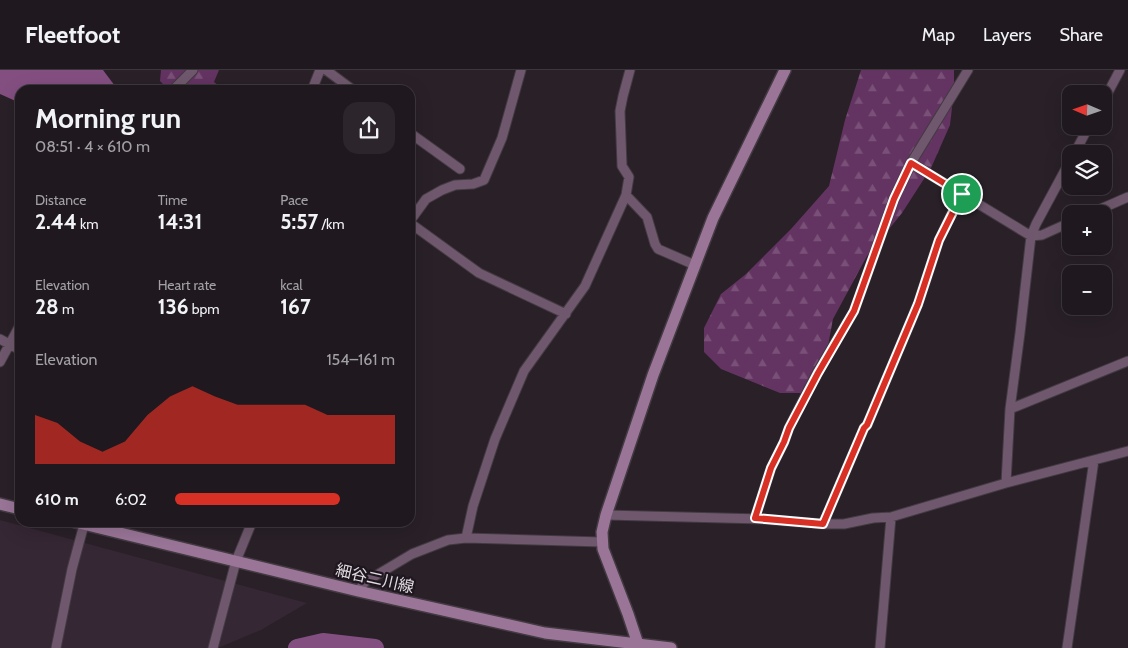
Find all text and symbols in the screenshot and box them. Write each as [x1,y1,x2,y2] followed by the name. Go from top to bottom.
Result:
[25,20,120,49] text: Fleetfoot
[922,24,955,46] text: Map
[983,24,1032,46] text: Layers
[1060,24,1103,46] text: Share
[1062,85,1112,135] north arrow
[1062,85,1112,315] map controls
[35,101,181,135] text: Morning run
[343,102,395,154] button: share
[35,137,150,156] text: 08:51 · 4 × 610 m
[1062,145,1112,195] button: layers
[941,173,983,215] pin
[948,180,976,208] icon: arrive
[35,191,87,209] text: Distance
[158,191,187,209] text: Time
[280,191,308,209] text: Pace
[1062,205,1112,255] button: +
[35,209,77,234] text: 2.44
[158,209,202,234] text: 14:31
[280,209,318,234] text: 5:57
[77,215,99,233] text: km
[318,215,345,233] text: /km
[1062,265,1112,315] button: −
[35,276,90,294] text: Elevation
[158,276,216,294] text: Heart rate
[280,276,303,294] text: kcal
[35,294,59,319] text: 28
[158,294,189,319] text: 136
[280,294,311,319] text: 167
[59,300,74,318] text: m
[189,300,220,318] text: bpm
[35,350,98,369] text: Elevation
[326,350,395,369] text: 154–161 m
[35,490,79,509] text: 610 m
[115,490,147,509] text: 6:02
[334,560,416,597] street label: 細谷二川線

